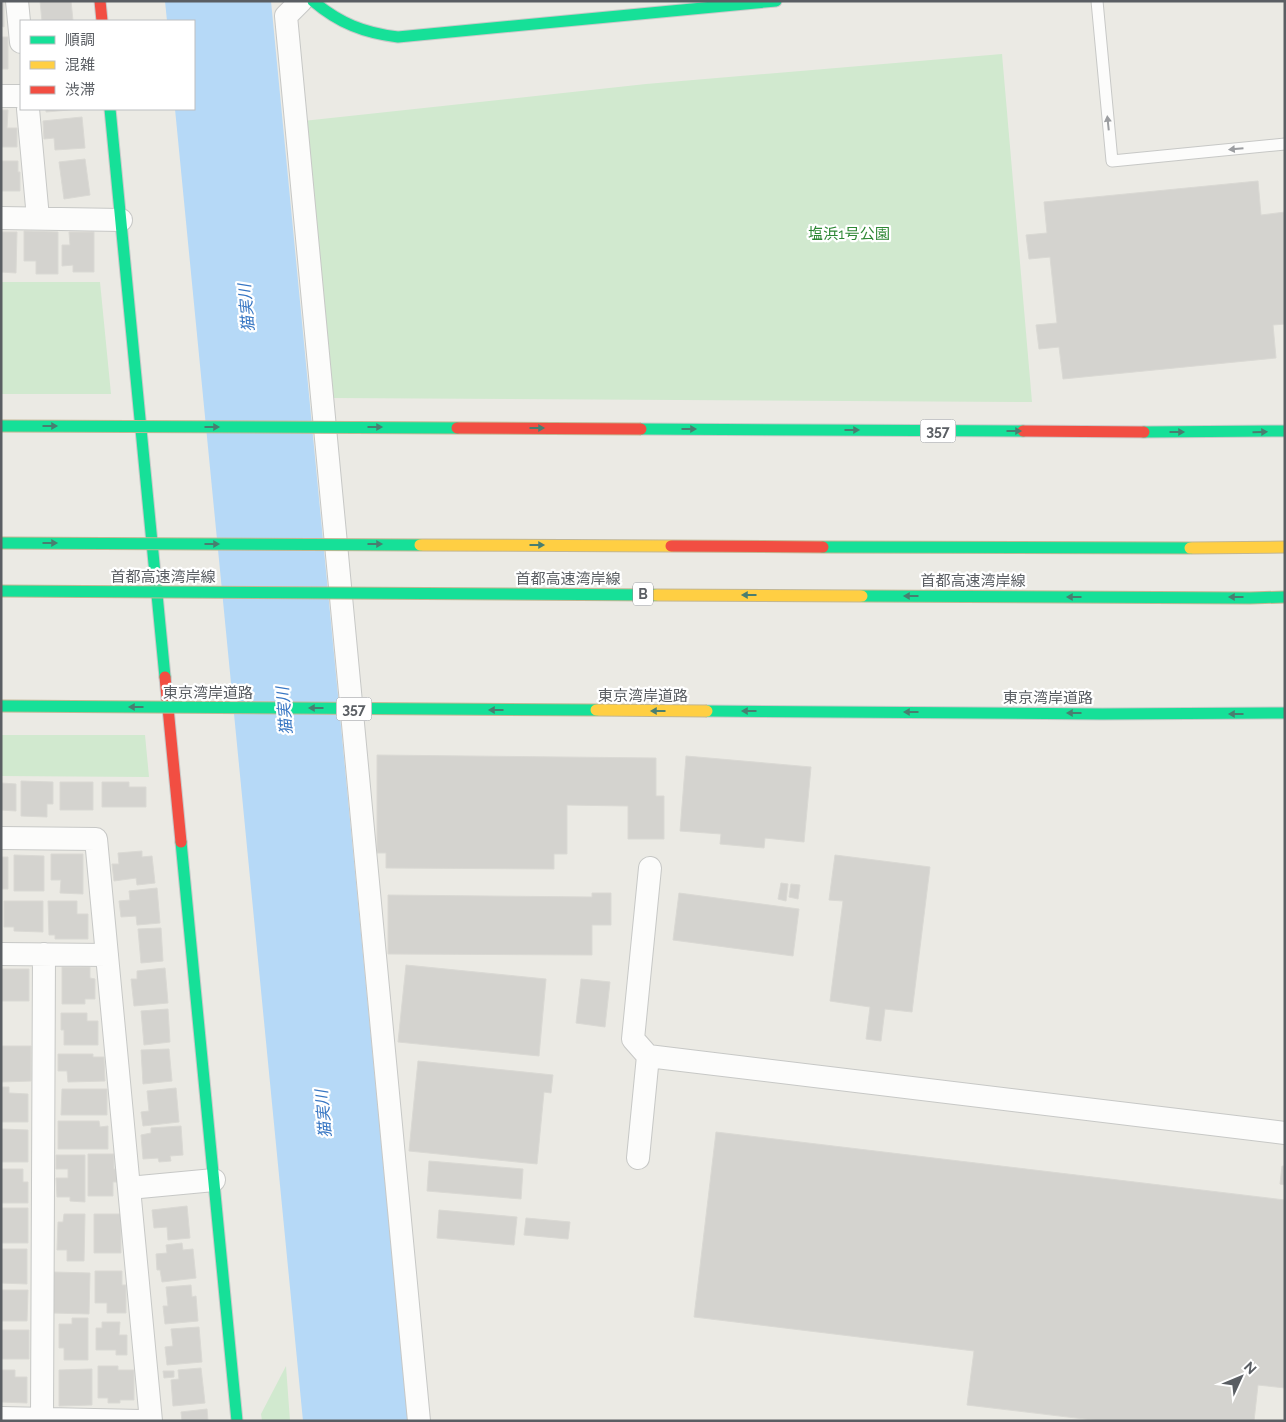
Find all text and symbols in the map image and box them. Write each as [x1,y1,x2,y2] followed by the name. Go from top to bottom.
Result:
[20,20,195,110] legend
[65,31,95,49] text: 順調
[65,56,95,74] text: 混雑
[65,81,95,99] text: 渋滞
[1104,115,1112,131] one-way arrow
[1228,145,1244,153] one-way arrow
[808,225,890,243] park label: 塩浜1号公園
[235,281,258,333] water label: 猫実川
[920,420,956,442] road number: 357
[42,422,58,430] one-way arrow
[205,423,221,431] one-way arrow
[367,423,383,431] one-way arrow
[530,424,546,432] one-way arrow
[682,425,698,433] one-way arrow
[844,426,860,434] one-way arrow
[1007,427,1023,435] one-way arrow
[1169,428,1185,436] one-way arrow
[1253,428,1269,436] one-way arrow
[42,539,58,547] one-way arrow
[205,540,221,548] one-way arrow
[367,540,383,548] one-way arrow
[530,541,546,549] one-way arrow
[110,568,216,586] street label: 首都高速湾岸線
[515,570,621,588] street label: 首都高速湾岸線
[920,572,1026,590] street label: 首都高速湾岸線
[633,582,653,606] road number: B
[740,591,756,599] one-way arrow
[903,592,919,600] one-way arrow
[1065,593,1081,601] one-way arrow
[1228,593,1244,601] one-way arrow
[163,684,253,702] street label: 東京湾岸道路
[273,684,296,736] water label: 猫実川
[598,687,688,705] street label: 東京湾岸道路
[1003,689,1093,707] street label: 東京湾岸道路
[336,698,372,721] road number: 357
[128,703,144,711] one-way arrow
[308,704,324,712] one-way arrow
[488,706,504,714] one-way arrow
[650,707,666,715] one-way arrow
[740,707,756,715] one-way arrow
[903,708,919,716] one-way arrow
[1065,709,1081,717] one-way arrow
[1228,710,1244,718] one-way arrow
[312,1087,335,1139] water label: 猫実川
[1216,1352,1266,1402] north arrow
[1241,1359,1260,1377] text: N

